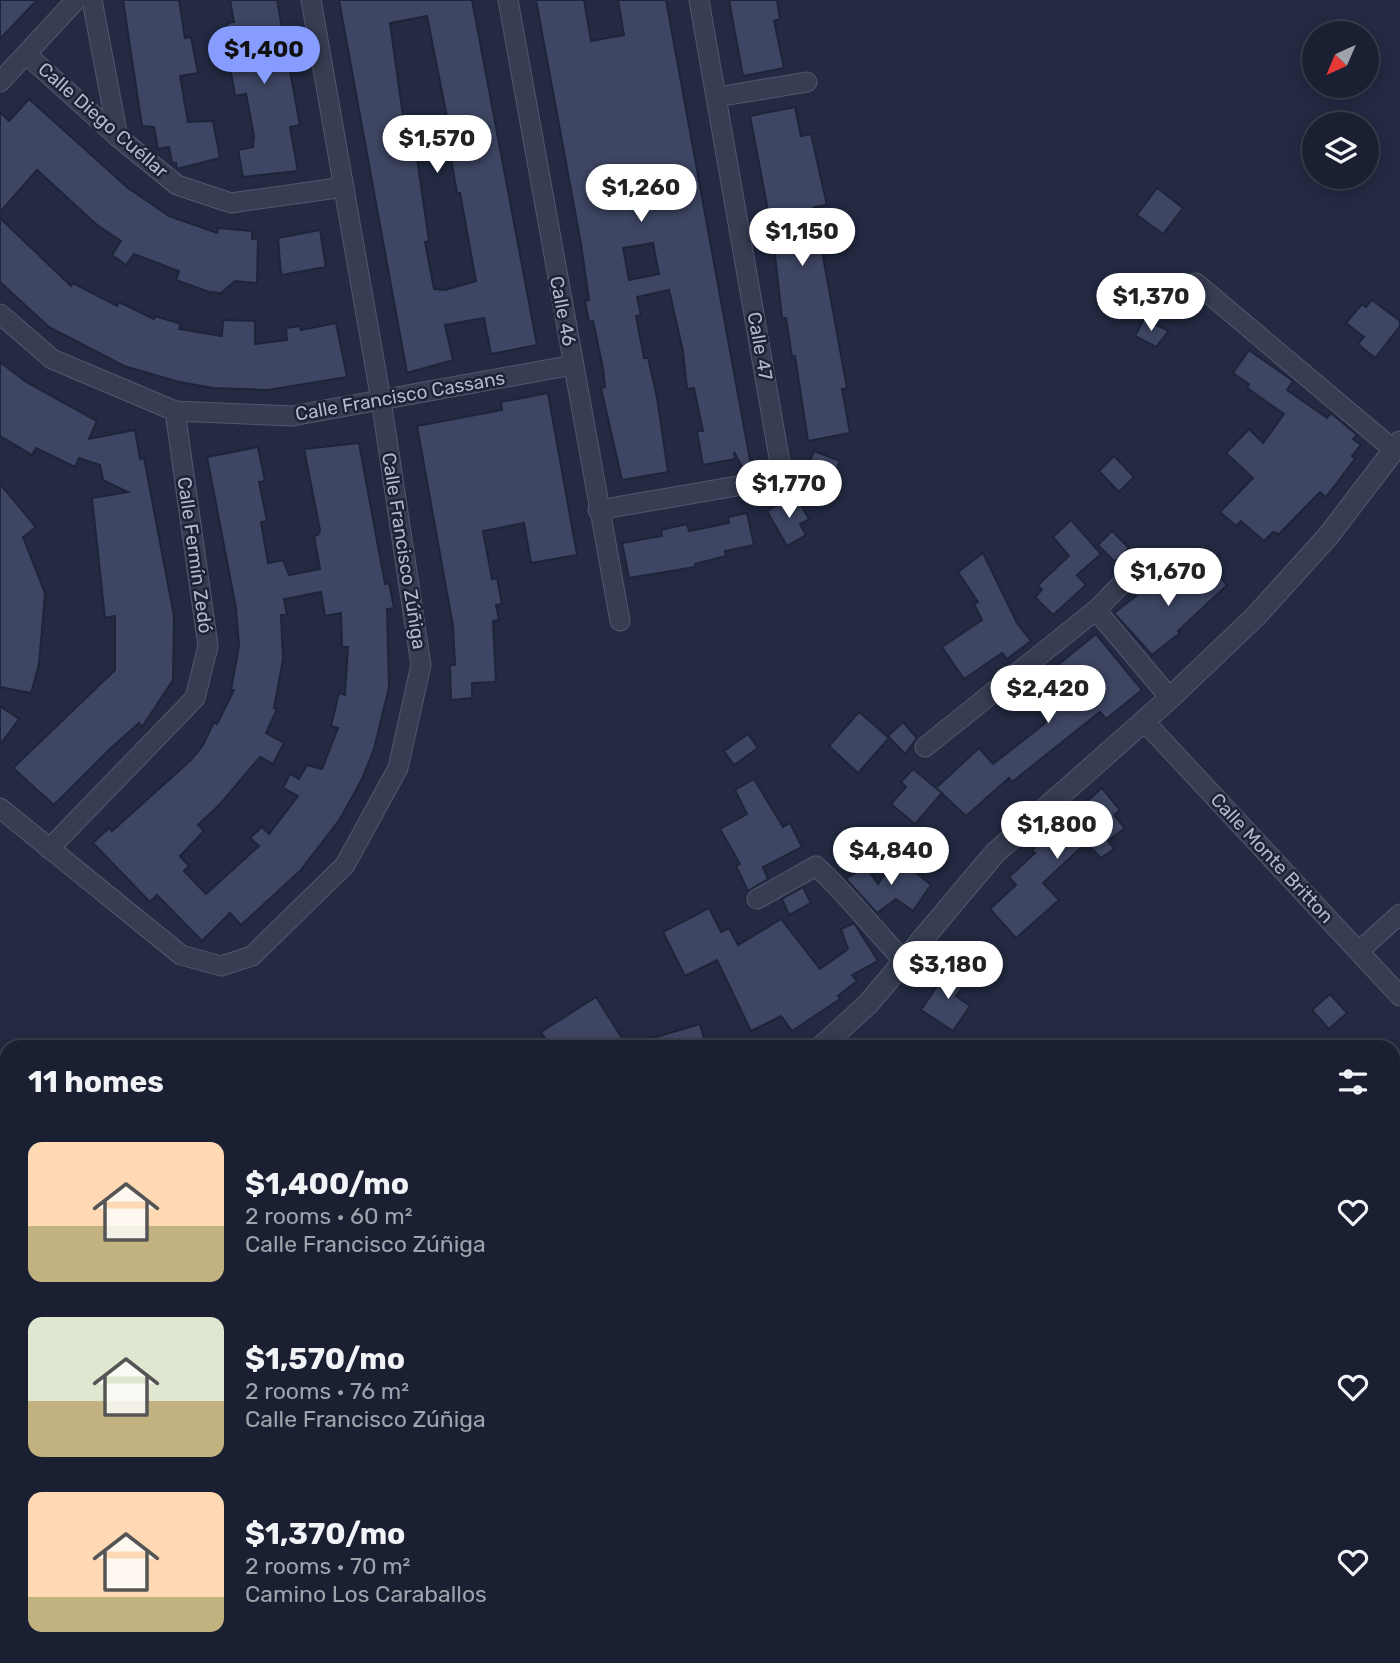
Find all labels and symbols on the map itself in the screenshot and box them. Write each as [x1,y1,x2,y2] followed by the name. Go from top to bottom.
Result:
[1302,21,1379,98] north arrow
[207,27,321,86] pin: $1,400
[33,57,173,183] street label: Calle Diego Cuéllar
[380,116,494,175] pin: $1,570
[584,164,698,224] pin: $1,260
[745,208,859,268] pin: $1,150
[545,274,581,348] street label: Calle 46
[1094,274,1208,333] pin: $1,370
[743,310,777,382] street label: Calle 47
[293,366,507,426] street label: Calle Francisco Cassans
[377,451,431,651] street label: Calle Francisco Zúñiga
[732,461,846,520] pin: $1,770
[173,475,217,635] street label: Calle Fermín Zedó
[1111,548,1225,608] pin: $1,670
[991,666,1105,725] pin: $2,420
[1206,788,1338,928] street label: Calle Monte Britton
[1000,802,1114,861] pin: $1,800
[834,828,948,887] pin: $4,840
[891,942,1005,1001] pin: $3,180

